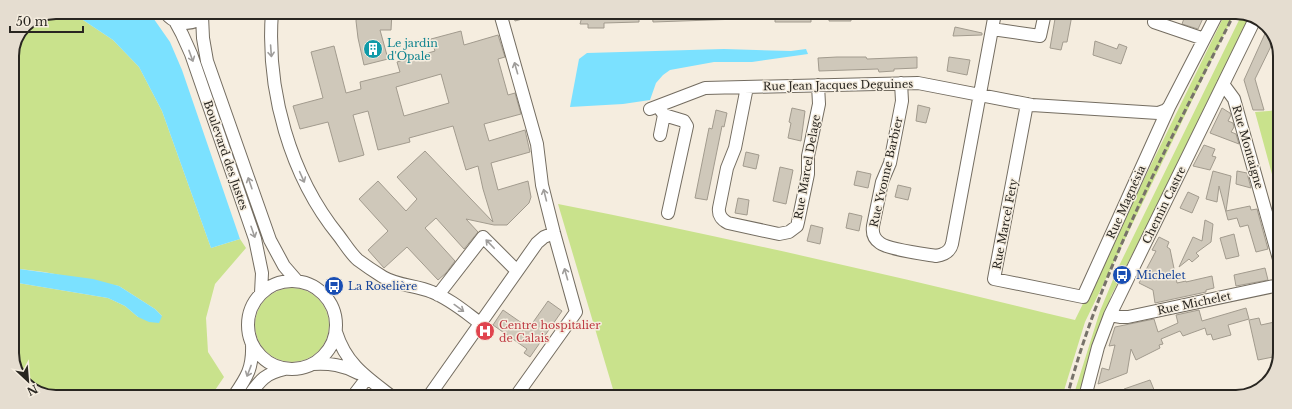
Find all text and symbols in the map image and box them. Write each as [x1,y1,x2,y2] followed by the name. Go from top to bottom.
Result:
[10,8,83,34] scale bar
[16,14,48,29] text: 50 m
[387,36,438,63] place label: Le jardin d'Opale
[362,38,384,60] building icon: Le jardin d'Opale
[267,44,274,57] one-way arrow
[188,50,196,62] one-way arrow
[511,62,519,75] one-way arrow
[763,77,913,93] street label: Rue Jean Jacques Deguines
[201,98,251,212] street label: Boulevard des Justes
[1229,104,1267,190] street label: Rue Montaigne
[791,114,823,220] street label: Rue Marcel Delage
[866,115,906,229] street label: Rue Yvonne Barbier
[1104,162,1149,241] street label: Rue Magnésia
[1139,164,1189,246] street label: Chemin Castre
[299,170,306,182] one-way arrow
[246,177,253,190] one-way arrow
[989,177,1021,271] street label: Rue Marcel Fety
[540,189,548,202] one-way arrow
[250,225,257,238] one-way arrow
[485,239,495,249] one-way arrow
[1111,264,1133,286] bus stop icon: Michelet
[562,268,569,281] one-way arrow
[1136,268,1186,282] place label: Michelet
[323,275,345,297] bus stop icon: La Roselière
[348,279,417,293] place label: La Roselière
[1156,288,1233,318] street label: Rue Michelet
[453,303,464,312] one-way arrow
[499,318,601,345] place label: Centre hospitalier de Calais
[474,320,496,342] hospital icon: Centre hospitalier de Calais
[8,361,48,401] north arrow
[244,365,252,377] one-way arrow
[24,381,40,399] text: N

